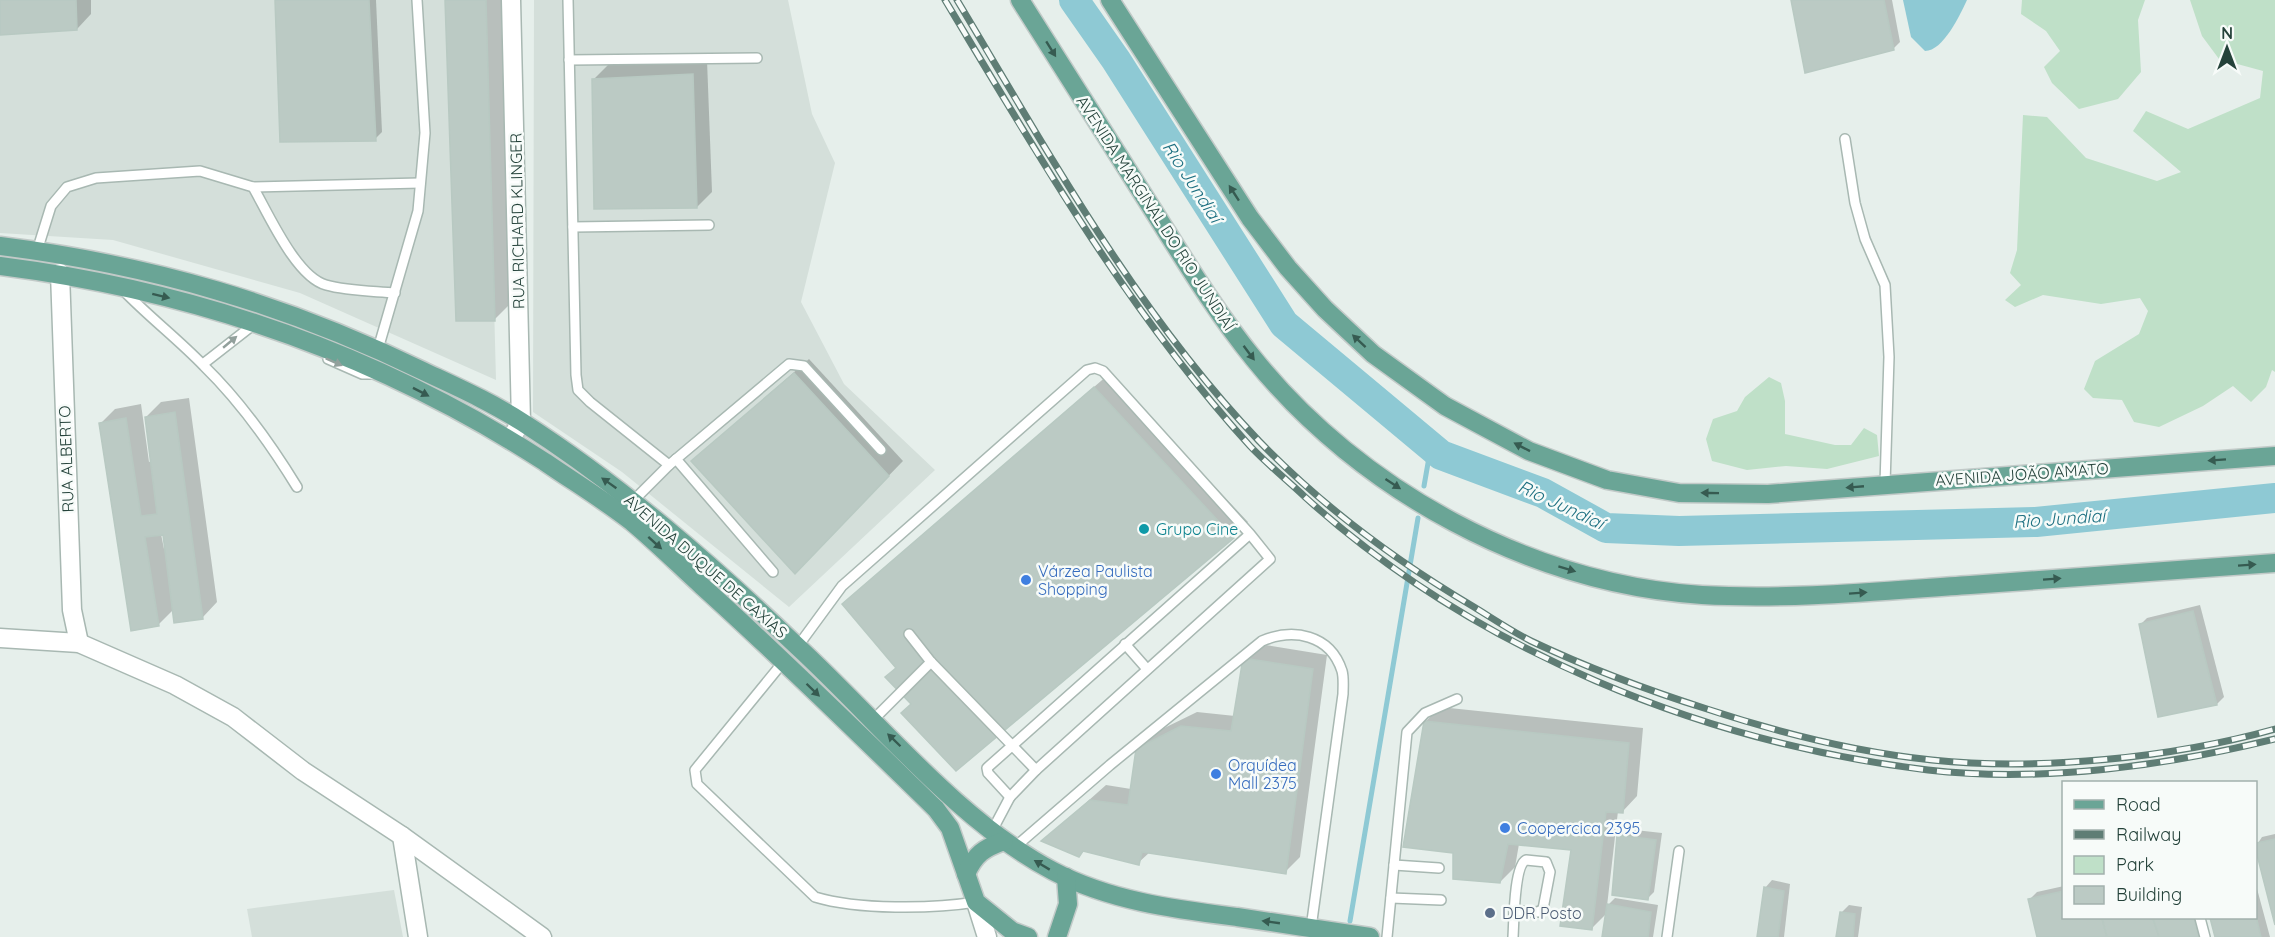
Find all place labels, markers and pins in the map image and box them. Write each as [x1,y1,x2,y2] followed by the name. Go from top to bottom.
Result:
[1156,519,1238,539] place label: Grupo Cine
[1137,522,1151,536] marker: Grupo Cine
[1038,561,1153,599] place label: Várzea Paulista Shopping
[1019,573,1033,587] marker: Várzea Paulista Shopping
[1228,755,1297,793] place label: Orquídea Mall 2375
[1209,767,1223,781] marker: Orquídea Mall 2375
[1517,818,1640,838] place label: Coopercica 2395
[1498,821,1512,835] marker: Coopercica 2395
[1502,903,1582,923] place label: DDR Posto
[1483,906,1497,920] marker: DDR Posto

